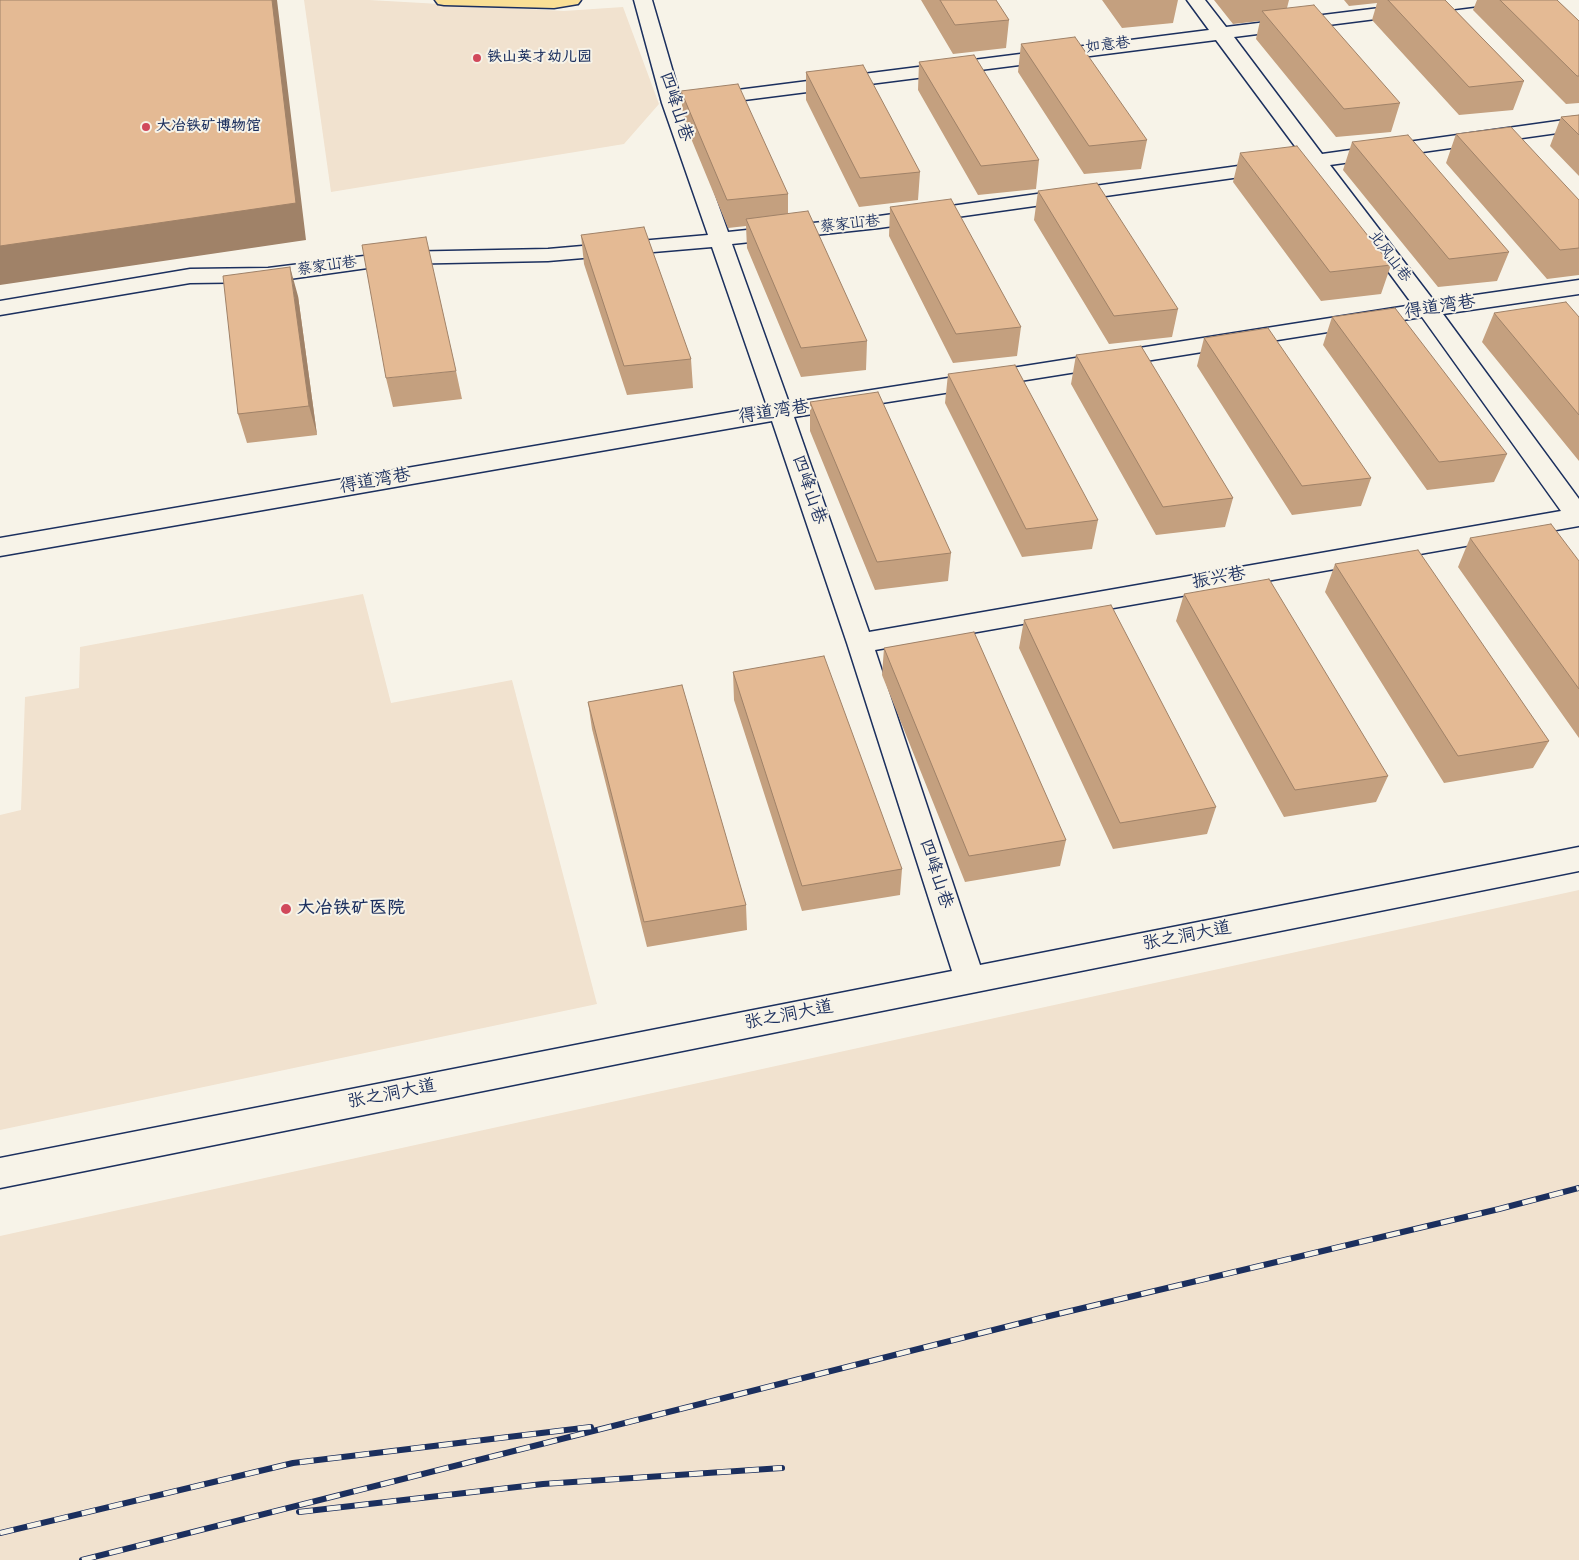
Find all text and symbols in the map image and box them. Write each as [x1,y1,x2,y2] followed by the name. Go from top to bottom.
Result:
[1085,34,1131,58] street label: 如意巷
[487,49,592,67] place label: 铁山英才幼儿园
[471,52,483,64] marker: 铁山英才幼儿园
[654,69,696,145] street label: 四峰山巷
[156,118,261,136] place label: 大冶铁矿博物馆
[140,121,152,133] marker: 大冶铁矿博物馆
[819,213,881,237] street label: 蔡家山巷
[1364,228,1414,286] street label: 北风山巷
[296,254,358,280] street label: 蔡家山巷
[1403,292,1477,324] street label: 得道湾巷
[737,397,811,429] street label: 得道湾巷
[786,452,830,528] street label: 四峰山巷
[338,465,412,499] street label: 得道湾巷
[1191,564,1247,594] street label: 振兴巷
[914,836,956,912] street label: 四峰山巷
[297,898,405,920] place label: 大冶铁矿医院
[279,902,293,916] marker: 大冶铁矿医院
[1141,918,1233,956] street label: 张之洞大道
[743,997,835,1035] street label: 张之洞大道
[346,1076,438,1114] street label: 张之洞大道

